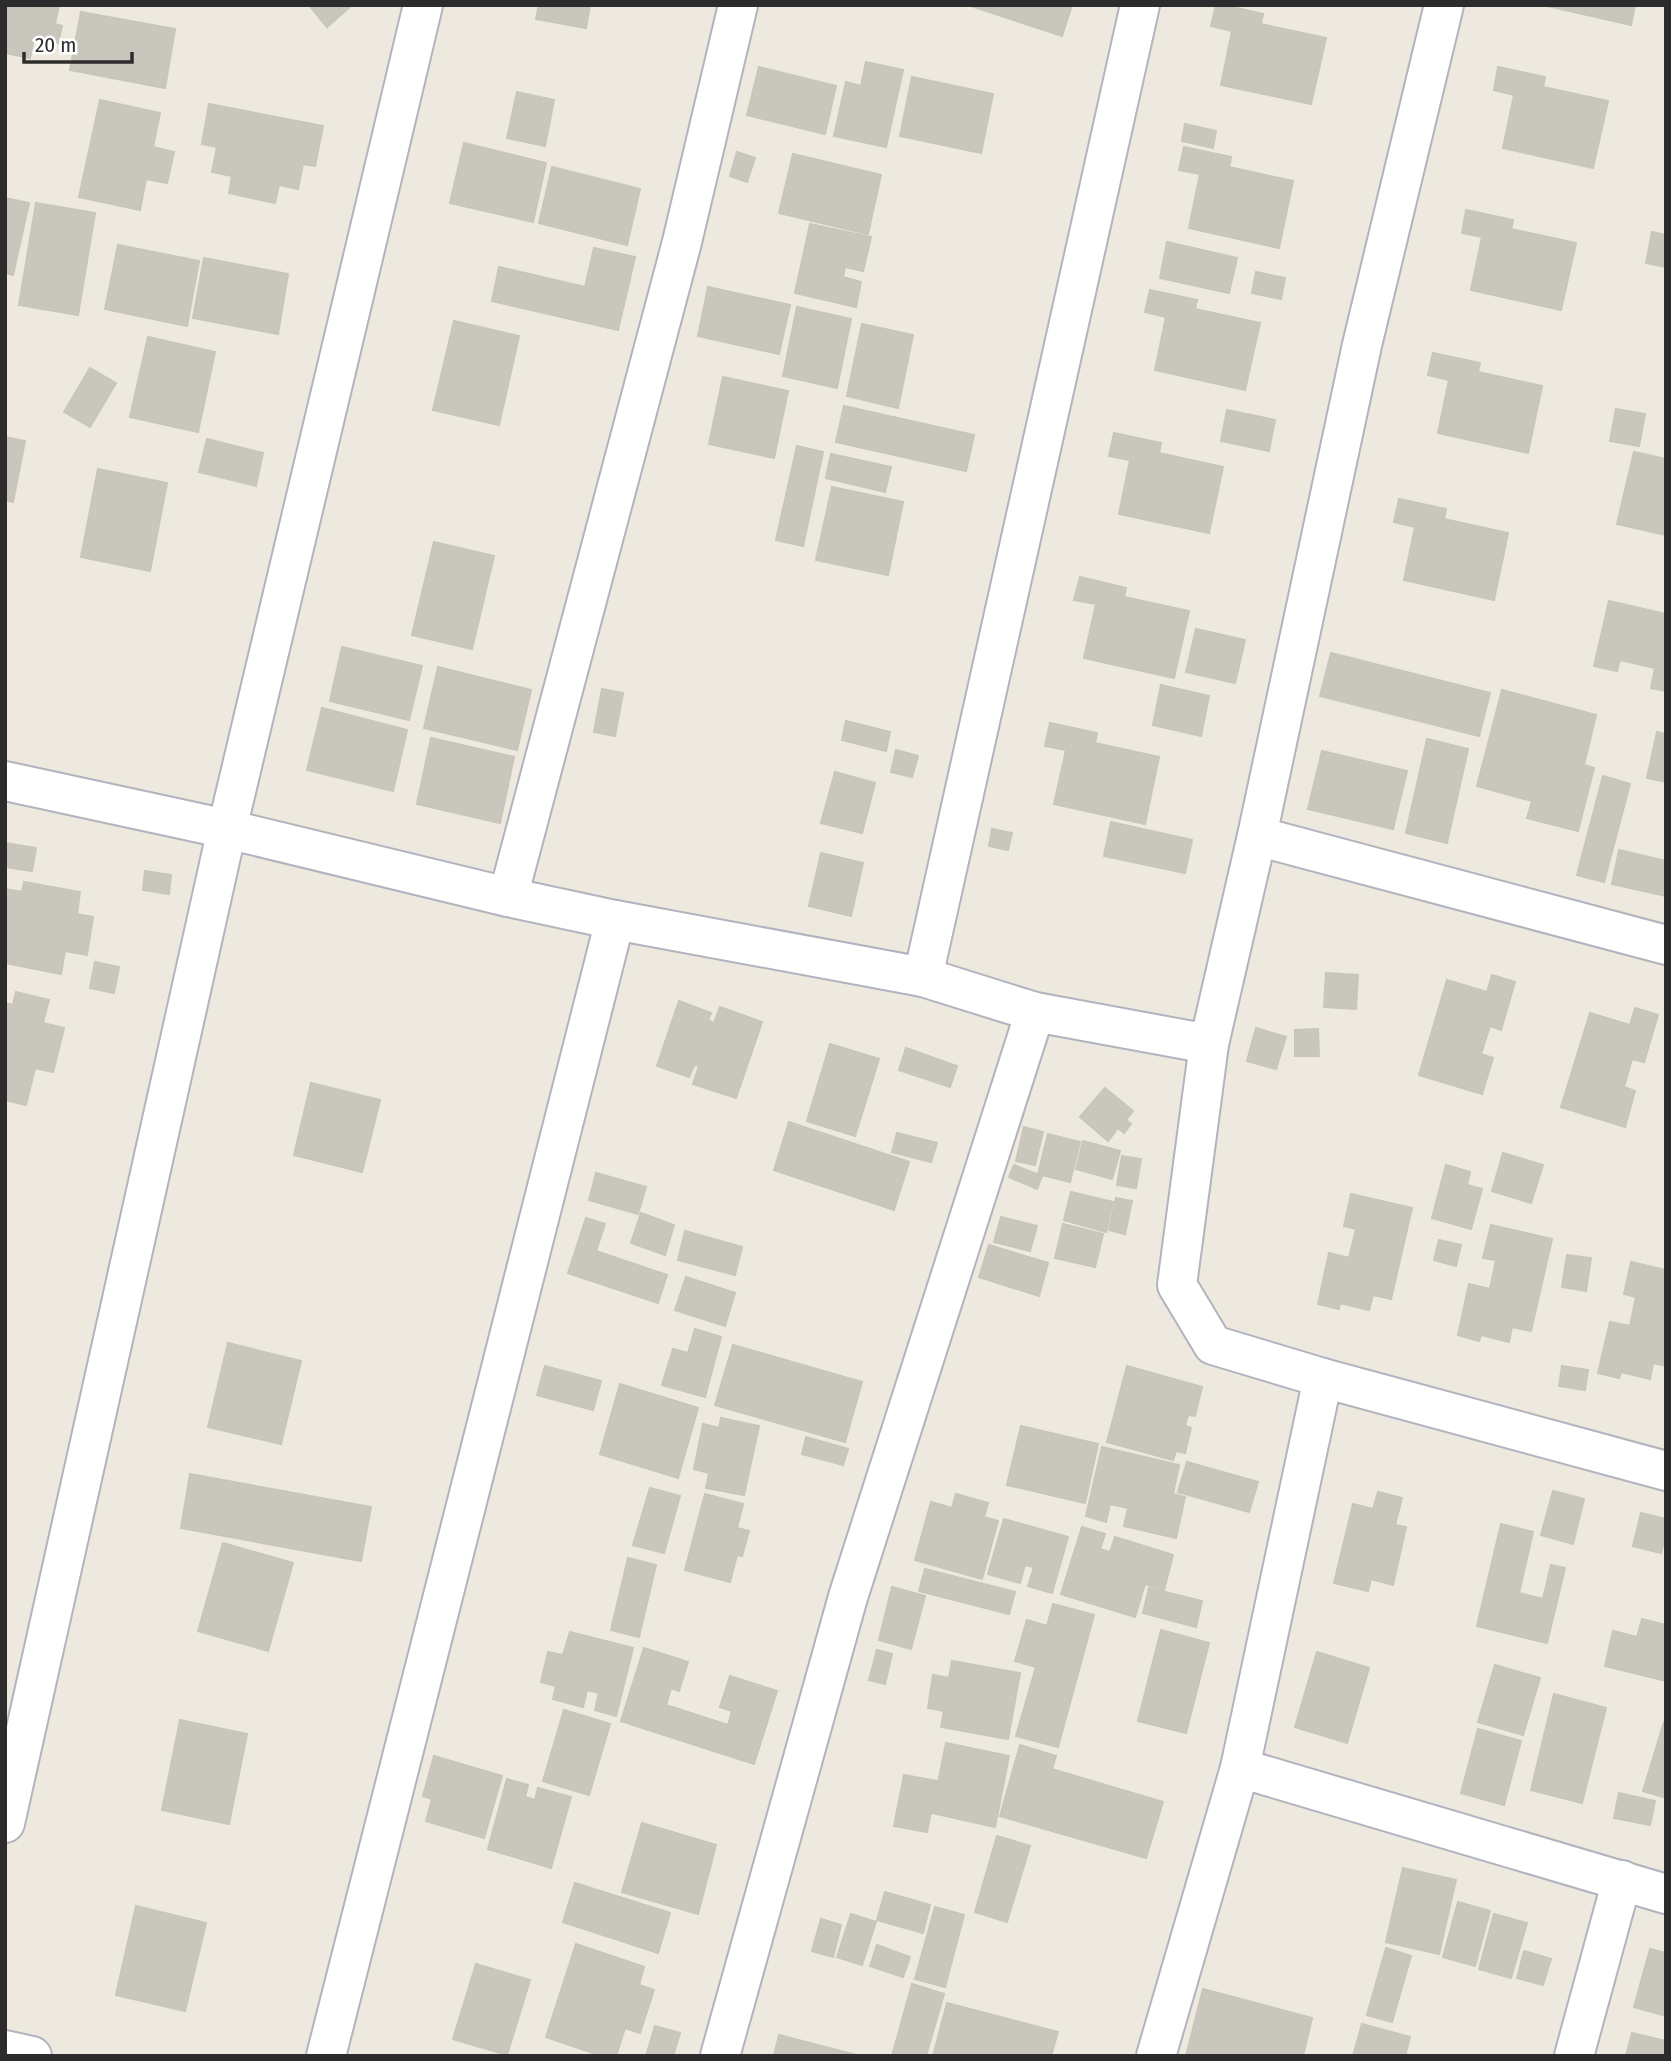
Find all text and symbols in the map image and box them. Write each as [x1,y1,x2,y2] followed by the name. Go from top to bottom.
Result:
[24,21,133,65] scale bar
[35,32,76,58] text: 20 m

